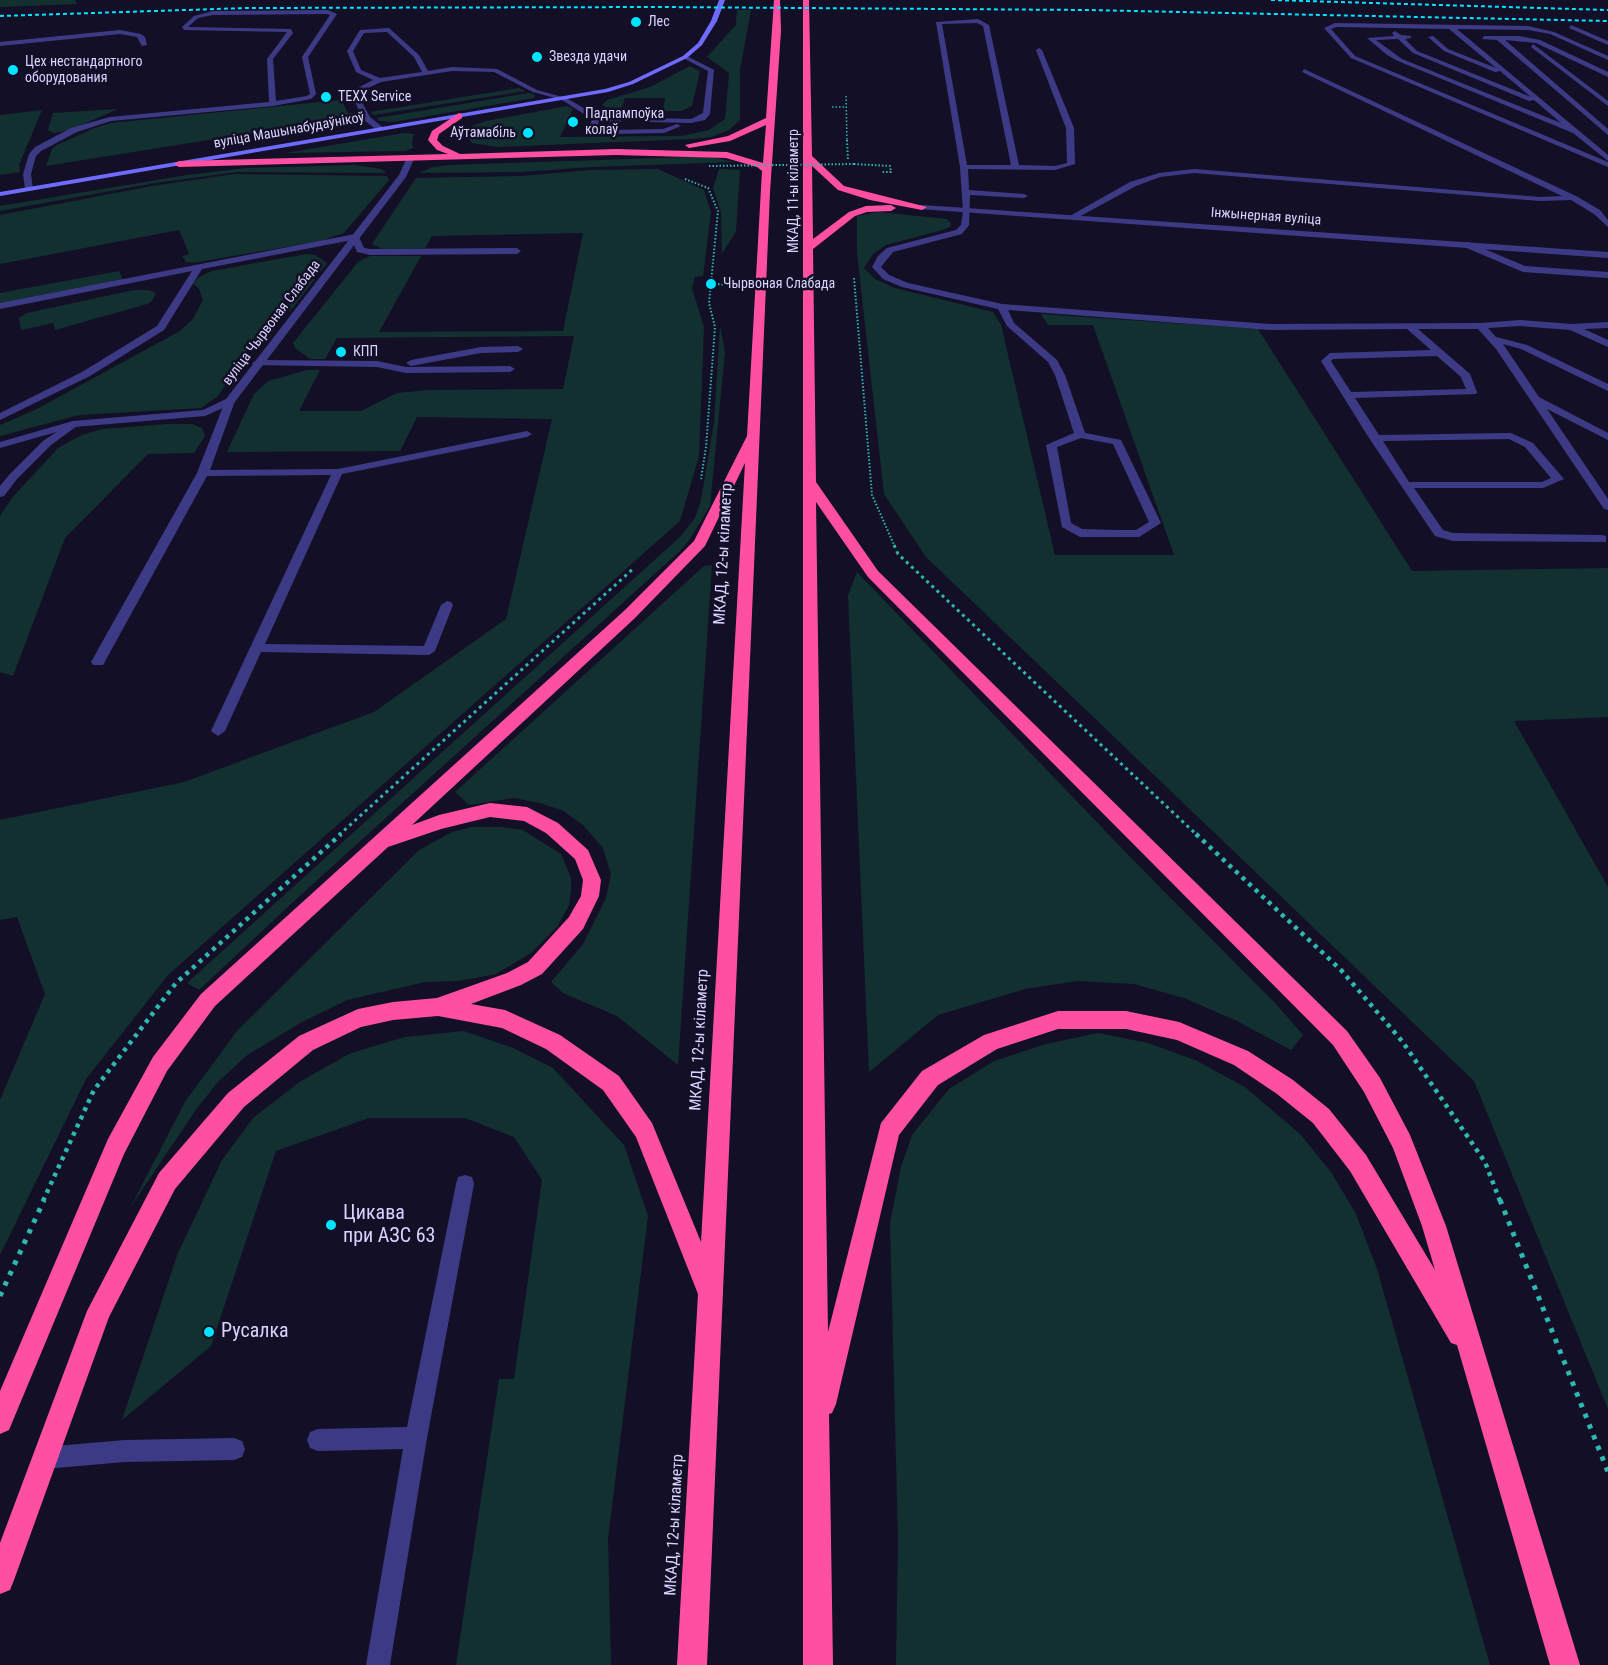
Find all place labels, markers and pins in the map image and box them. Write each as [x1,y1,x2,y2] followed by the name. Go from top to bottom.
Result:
[648,14,670,30] place label: Лес
[629,15,643,29] marker: Лес
[549,49,627,65] place label: Звезда удачи
[530,50,544,64] marker: Звезда удачи
[25,54,142,86] place label: Цех нестандартного оборудования
[6,63,20,77] marker: Цех нестандартного оборудования
[338,89,411,105] place label: TEXX Service
[319,90,333,104] marker: TEXX Service
[585,106,664,138] place label: Падпампоўка колаў
[566,115,580,129] marker: Падпампоўка колаў
[450,125,516,141] place label: Аўтамабіль
[521,126,535,140] marker: Аўтамабіль
[723,276,835,292] place label: Чырвоная Слабада
[704,277,718,291] marker: Чырвоная Слабада
[353,344,378,360] place label: КПП
[334,345,348,359] marker: КПП
[343,1202,435,1249] place label: Цикава при АЗС 63
[324,1218,338,1232] marker: Цикава при АЗС 63
[221,1320,289,1344] place label: Русалка
[202,1325,216,1339] marker: Русалка

